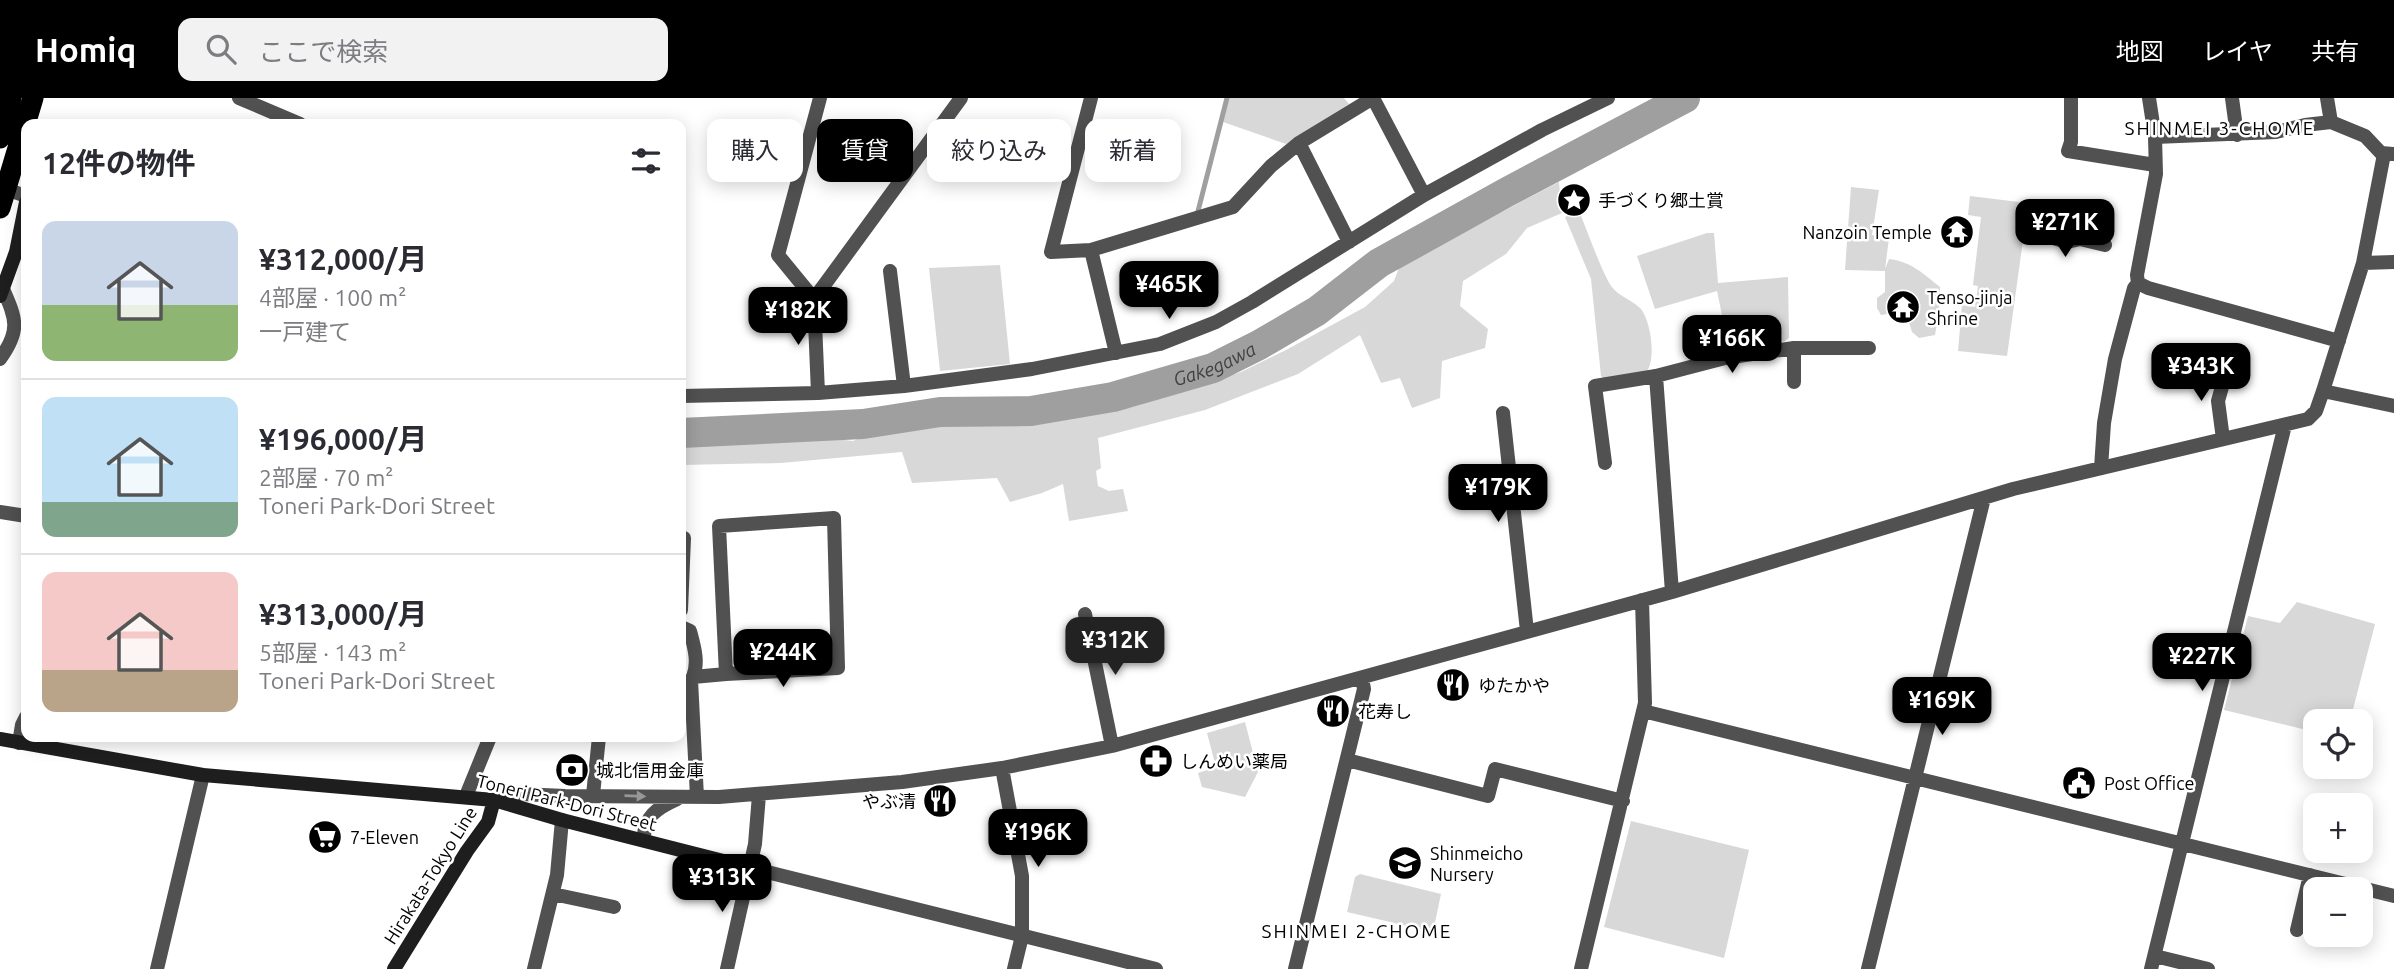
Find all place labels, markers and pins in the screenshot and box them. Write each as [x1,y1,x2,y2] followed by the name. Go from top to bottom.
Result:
[1555,181,1593,219] place icon: 手づくり郷土賞
[1598,190,1724,210] place label: 手づくり郷土賞
[2016,200,2114,259] pin: ¥271K
[1938,213,1976,251] temple icon: Nanzoin Temple
[1802,222,1932,242] place label: Nanzoin Temple
[1120,262,1218,321] pin: ¥465K
[1927,287,2013,328] place label: Tenso-jinja Shrine
[749,288,847,347] pin: ¥182K
[1884,288,1922,326] temple icon: Tenso-jinja Shrine
[1683,316,1781,375] pin: ¥166K
[2152,344,2250,403] pin: ¥343K
[1449,464,1547,524] pin: ¥179K
[1066,618,1164,677] pin: ¥312K
[734,630,832,689] pin: ¥244K
[2153,634,2251,693] pin: ¥227K
[1434,666,1472,704] restaurant icon: ゆたかや
[1478,675,1550,695] place label: ゆたかや
[1893,678,1991,737] pin: ¥169K
[1314,692,1352,730] restaurant icon: 花寿し
[1358,701,1412,721] place label: 花寿し
[1137,742,1175,780] pharmacy icon: しんめい薬局
[553,751,591,789] bank icon: 城北信用金庫
[1180,751,1288,771] place label: しんめい薬局
[596,760,704,780] place label: 城北信用金庫
[2060,764,2098,802] public building icon: Post Office
[2104,773,2194,793] place label: Post Office
[921,782,959,820] restaurant icon: やぶ清
[862,791,916,811] place label: やぶ清
[989,810,1087,869] pin: ¥196K
[306,818,344,856] supermarket icon: 7-Eleven
[350,827,419,847] place label: 7-Eleven
[1430,843,1523,884] place label: Shinmeicho Nursery
[1386,844,1424,882] school or university icon: Shinmeicho Nursery
[673,854,771,914] pin: ¥313K

